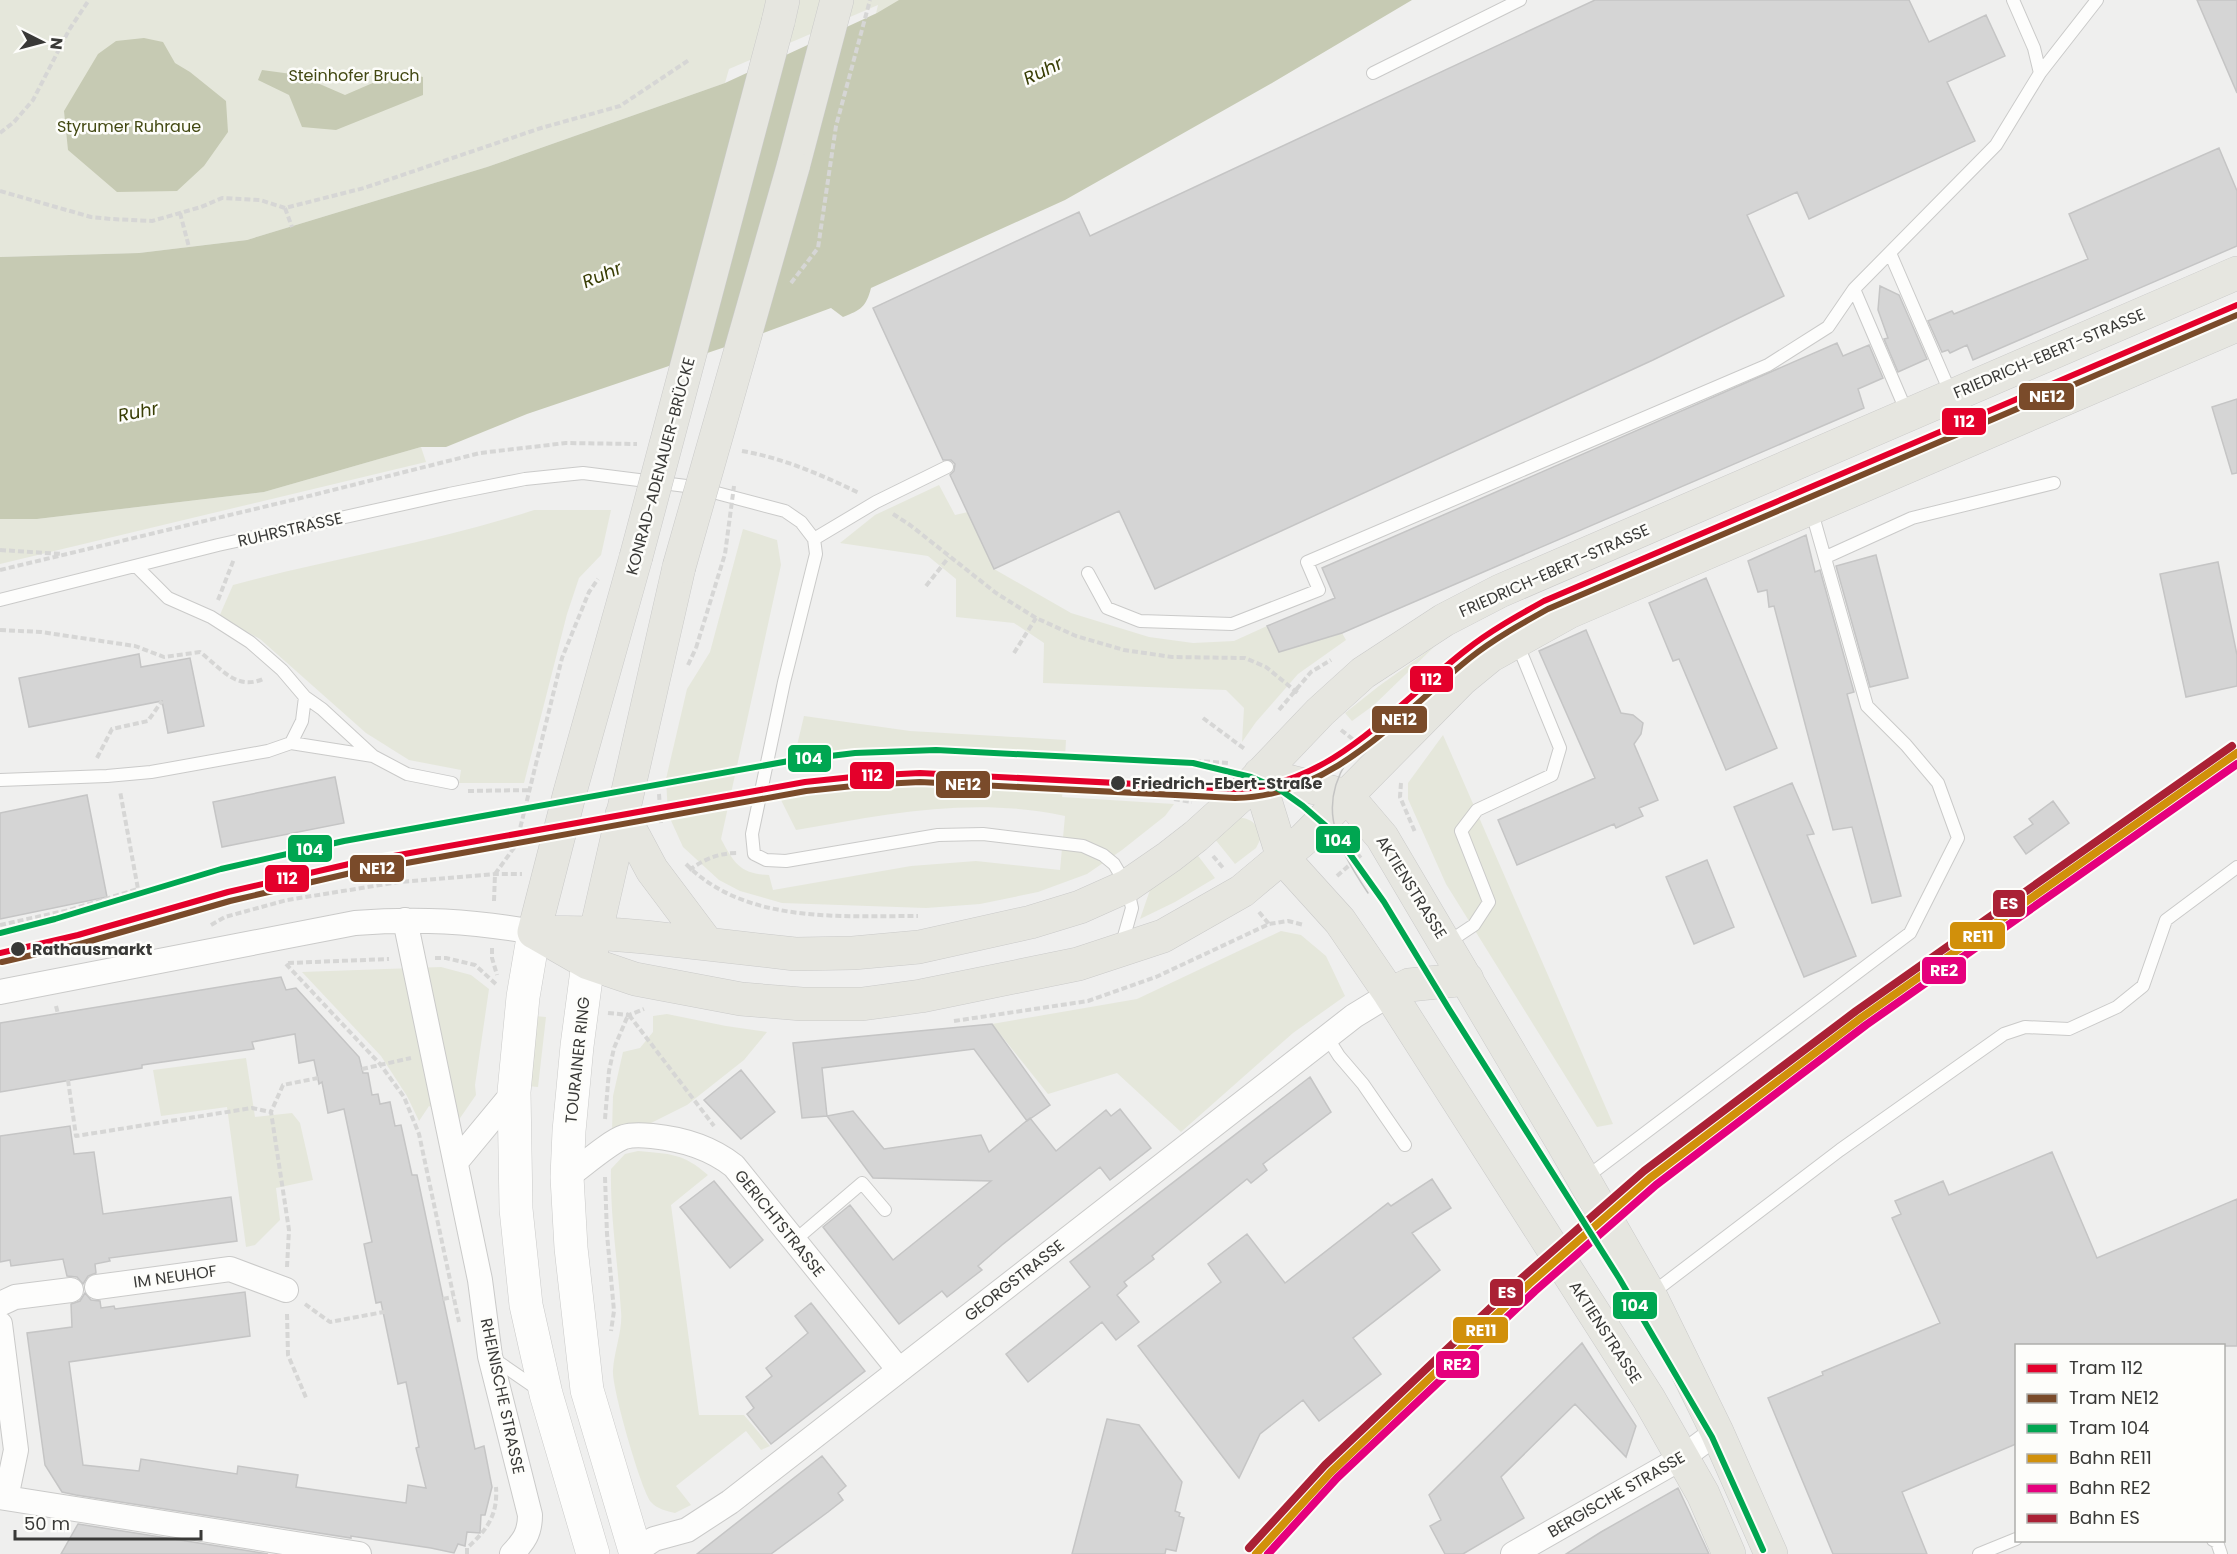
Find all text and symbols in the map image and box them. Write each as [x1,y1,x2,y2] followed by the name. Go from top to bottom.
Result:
[12,12,72,72] north arrow
[44,36,68,51] text: N
[1019,50,1068,91] water label: Ruhr
[288,64,420,87] park label: Steinhofer Bruch
[57,115,201,138] park label: Styrumer Ruhraue
[578,255,627,294] water label: Ruhr
[1950,303,2149,404] street label: FRIEDRICH-EBERT-STRASSE
[620,355,701,577] street label: KONRAD-ADENAUER-BRÜCKE
[2018,382,2075,411] line badge: NE12
[2029,385,2065,408] text: NE12
[116,395,162,428] water label: Ruhr
[1941,407,1987,436] line badge: 112
[1953,410,1975,433] text: 112
[235,506,345,553] street label: RUHRSTRASSE
[1455,518,1653,623] street label: FRIEDRICH-EBERT-STRASSE
[1409,665,1454,693] line badge: 112
[1420,668,1442,691] text: 112
[1371,705,1428,734] line badge: NE12
[1381,708,1417,731] text: NE12
[787,744,832,773] line badge: 104
[795,747,823,770] text: 104
[849,761,895,790] line badge: 112
[861,764,883,787] text: 112
[935,770,991,799] line badge: NE12
[1132,772,1323,795] place label: Friedrich-Ebert-Straße
[945,773,981,796] text: NE12
[1109,774,1127,792] marker: Friedrich-Ebert-Straße
[1315,825,1361,854] line badge: 104
[1324,829,1352,852] text: 104
[1371,831,1453,943] street label: AKTIENSTRASSE
[287,834,333,863] line badge: 104
[296,838,324,861] text: 104
[349,854,405,883] line badge: NE12
[359,857,395,880] text: NE12
[264,864,310,893] line badge: 112
[276,867,298,890] text: 112
[1992,889,2026,918] line badge: ES
[2000,892,2018,915] text: ES
[1949,921,2006,950] line badge: RE11
[1962,925,1994,948] text: RE11
[32,938,152,961] place label: Rathausmarkt
[9,940,27,958] marker: Rathausmarkt
[1921,956,1967,985] line badge: RE2
[1930,959,1958,982] text: RE2
[559,996,596,1125] street label: TOURAINER RING
[729,1165,830,1282] street label: GERICHTSTRASSE
[960,1234,1069,1327] street label: GEORGSTRASSE
[132,1259,218,1294] street label: IM NEUHOF
[1564,1277,1647,1388] street label: AKTIENSTRASSE
[1489,1278,1524,1307] line badge: ES
[1498,1281,1516,1304] text: ES
[1612,1291,1658,1320] line badge: 104
[1621,1294,1649,1317] text: 104
[475,1316,530,1476] street label: RHEINISCHE STRASSE
[1452,1316,1509,1344] line badge: RE11
[1465,1319,1497,1342] text: RE11
[2015,1344,2225,1542] legend
[1435,1350,1480,1379] line badge: RE2
[1443,1353,1471,1376] text: RE2
[2069,1355,2143,1380] text: Tram 112
[2069,1385,2159,1410] text: Tram NE12
[2069,1415,2149,1440] text: Tram 104
[2069,1445,2152,1470] text: Bahn RE11
[1543,1446,1689,1543] street label: BERGISCHE STRASSE
[2069,1475,2151,1500] text: Bahn RE2
[15,1503,201,1541] scale bar
[2069,1505,2140,1530] text: Bahn ES
[24,1511,70,1536] text: 50 m

